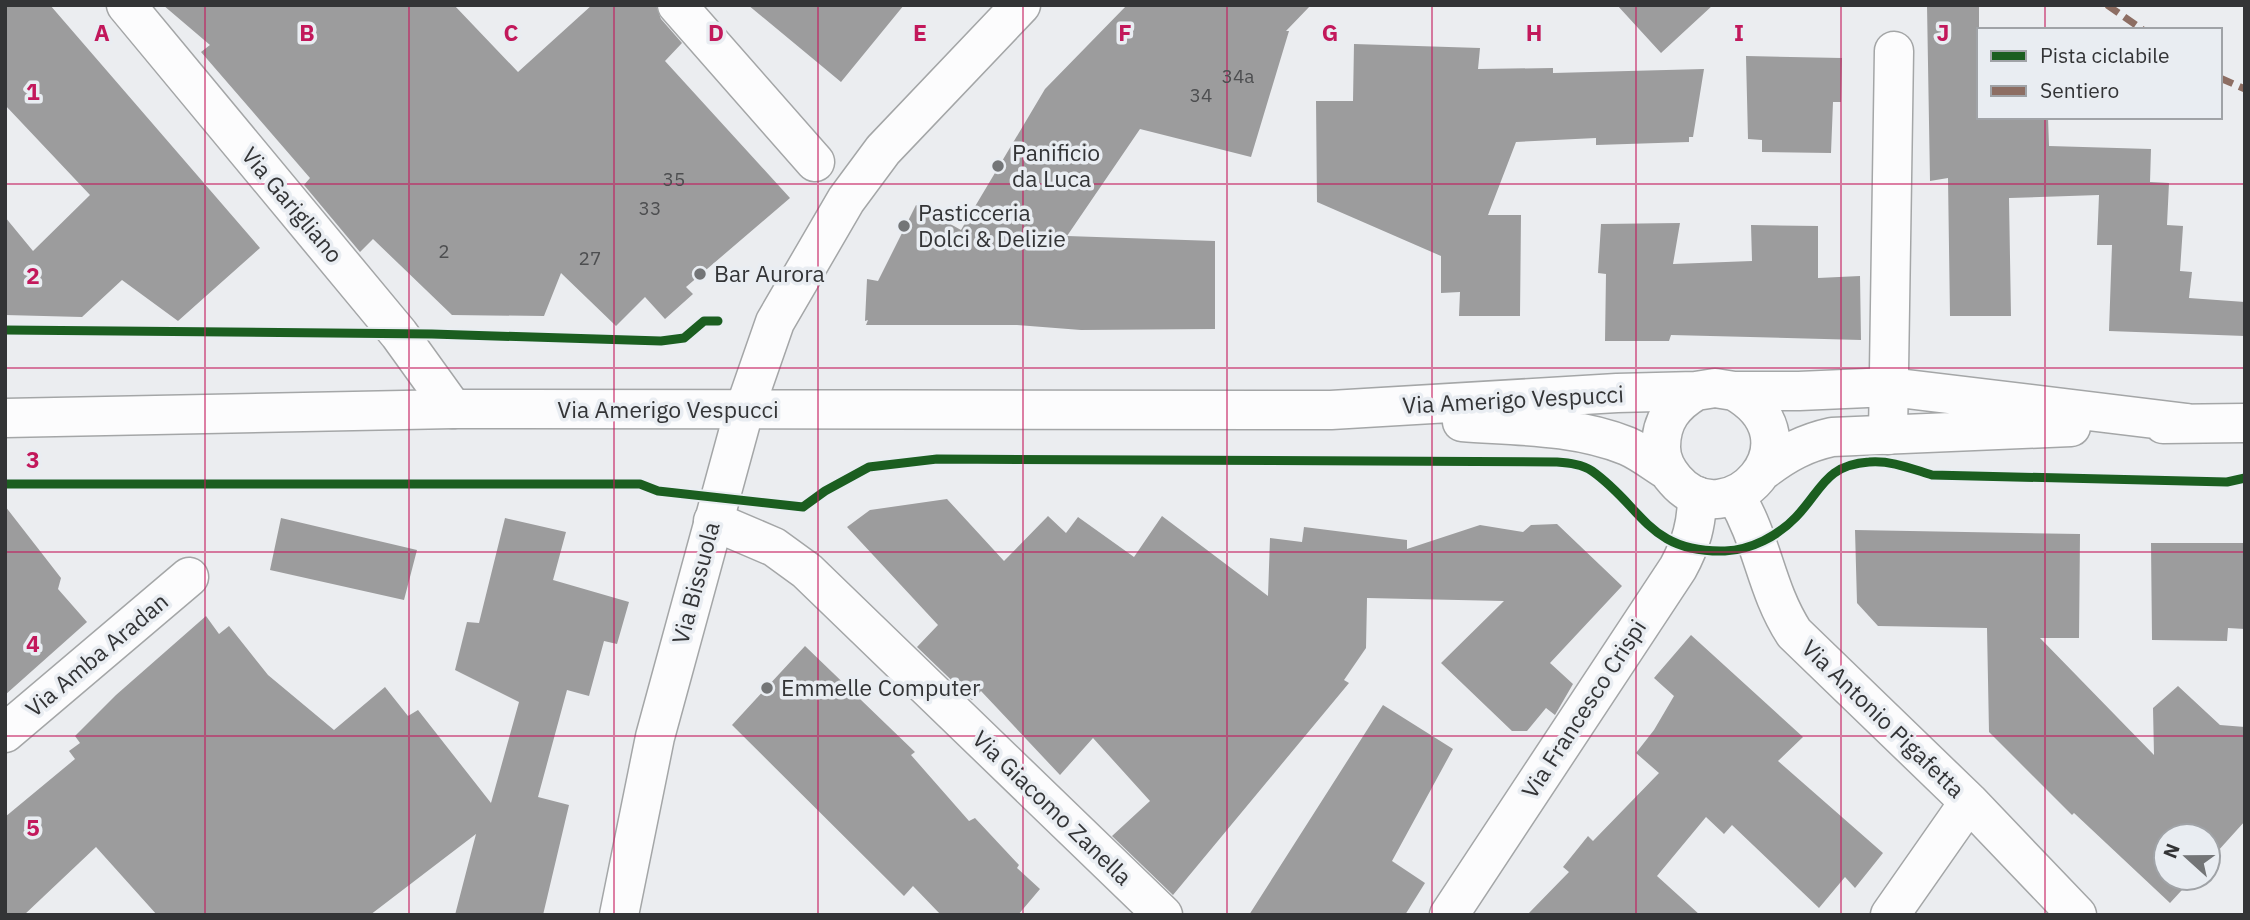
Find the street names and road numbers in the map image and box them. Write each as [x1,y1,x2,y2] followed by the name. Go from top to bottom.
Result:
[236,140,350,269] street label: Via Garigliano
[1401,378,1624,420] street label: Via Amerigo Vespucci
[557,394,779,424] street label: Via Amerigo Vespucci
[664,518,726,647] street label: Via Bissuola
[19,586,174,723] street label: Via Amba Aradan
[1514,613,1652,804] street label: Via Francesco Crispi
[1796,633,1972,804] street label: Via Antonio Pigafetta
[967,723,1139,891] street label: Via Giacomo Zanella

